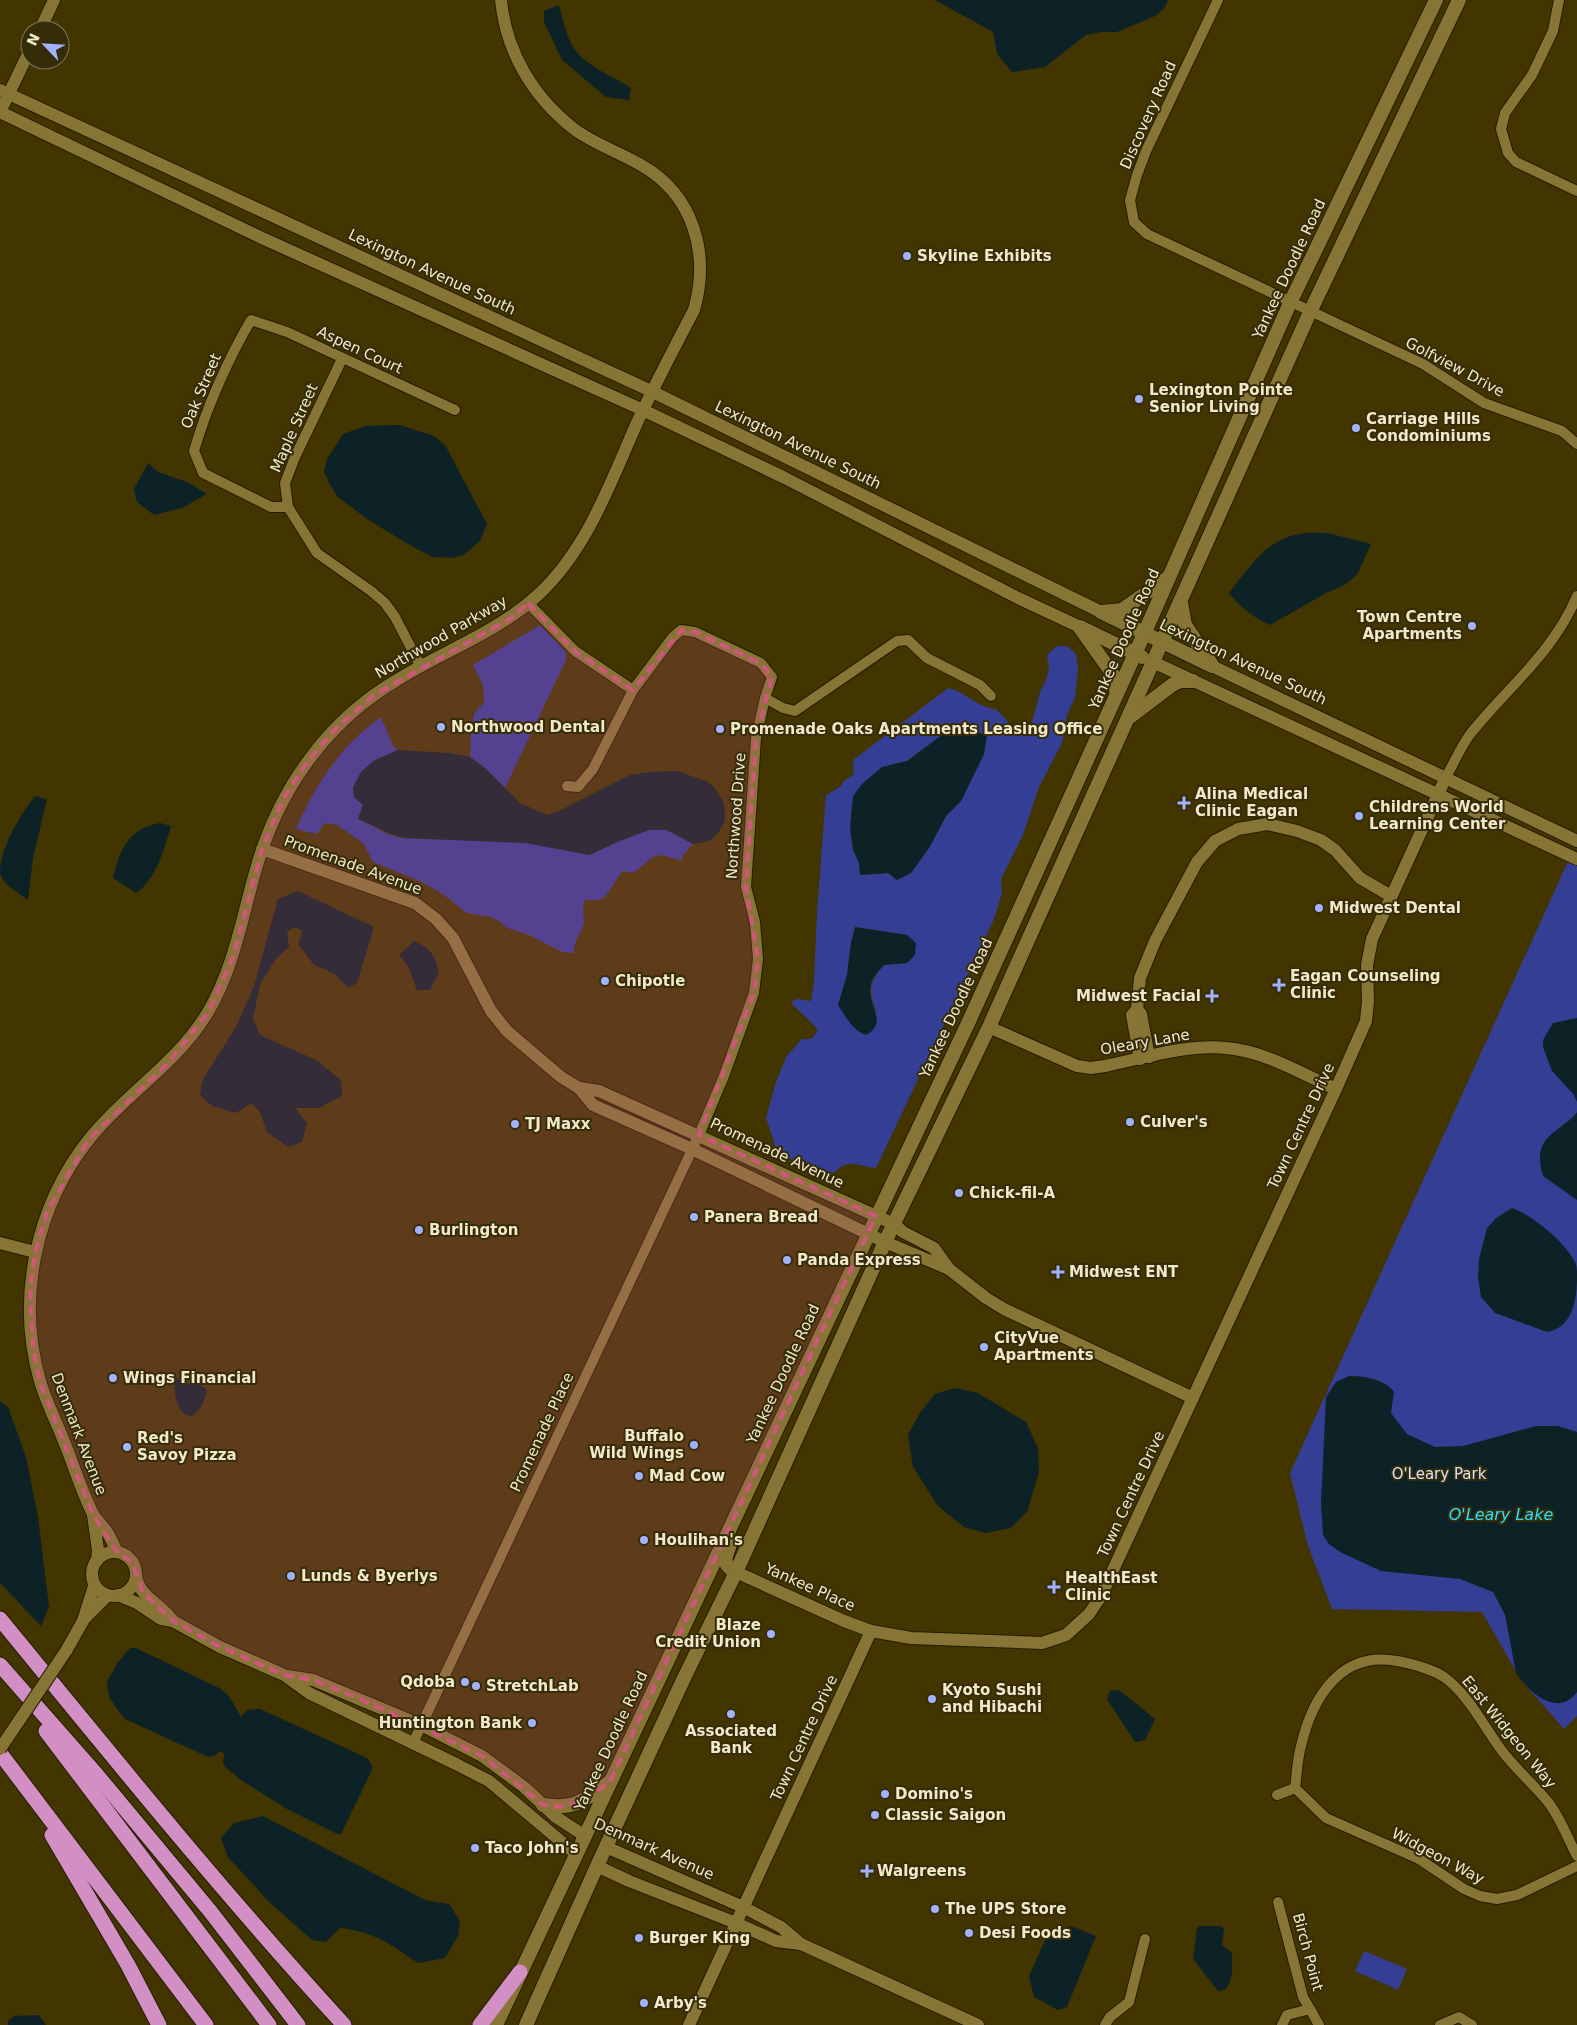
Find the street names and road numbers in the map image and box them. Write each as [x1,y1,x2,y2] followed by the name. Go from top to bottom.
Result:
[1116,58,1180,172] street label: Discovery Road
[1248,196,1329,343] street label: Yankee Doodle Road
[345,225,519,319] street label: Lexington Avenue South
[314,322,406,378] street label: Aspen Court
[1402,333,1508,401] street label: Golfview Drive
[177,351,225,431] street label: Oak Street
[266,381,322,475] street label: Maple Street
[712,397,884,493] street label: Lexington Avenue South
[1084,566,1163,713] street label: Yankee Doodle Road
[372,592,510,682] street label: Northwood Parkway
[1156,615,1330,709] street label: Lexington Avenue South
[723,752,749,880] street label: Northwood Drive
[282,832,424,898] street label: Promenade Avenue
[915,935,996,1082] street label: Yankee Doodle Road
[1099,1025,1191,1059] street label: Oleary Lane
[1263,1060,1338,1193] street label: Town Centre Drive
[707,1114,847,1192] street label: Promenade Avenue
[742,1301,823,1448] street label: Yankee Doodle Road
[506,1369,578,1495] street label: Promenade Place
[47,1370,111,1498] street label: Denmark Avenue
[1093,1428,1168,1561] street label: Town Centre Drive
[761,1559,858,1615] street label: Yankee Place
[570,1668,651,1815] street label: Yankee Doodle Road
[766,1672,841,1805] street label: Town Centre Drive
[1458,1672,1560,1792] street label: East Widgeon Way
[591,1814,717,1884] street label: Denmark Avenue
[1389,1824,1488,1888] street label: Widgeon Way
[1289,1911,1327,1993] street label: Birch Point

